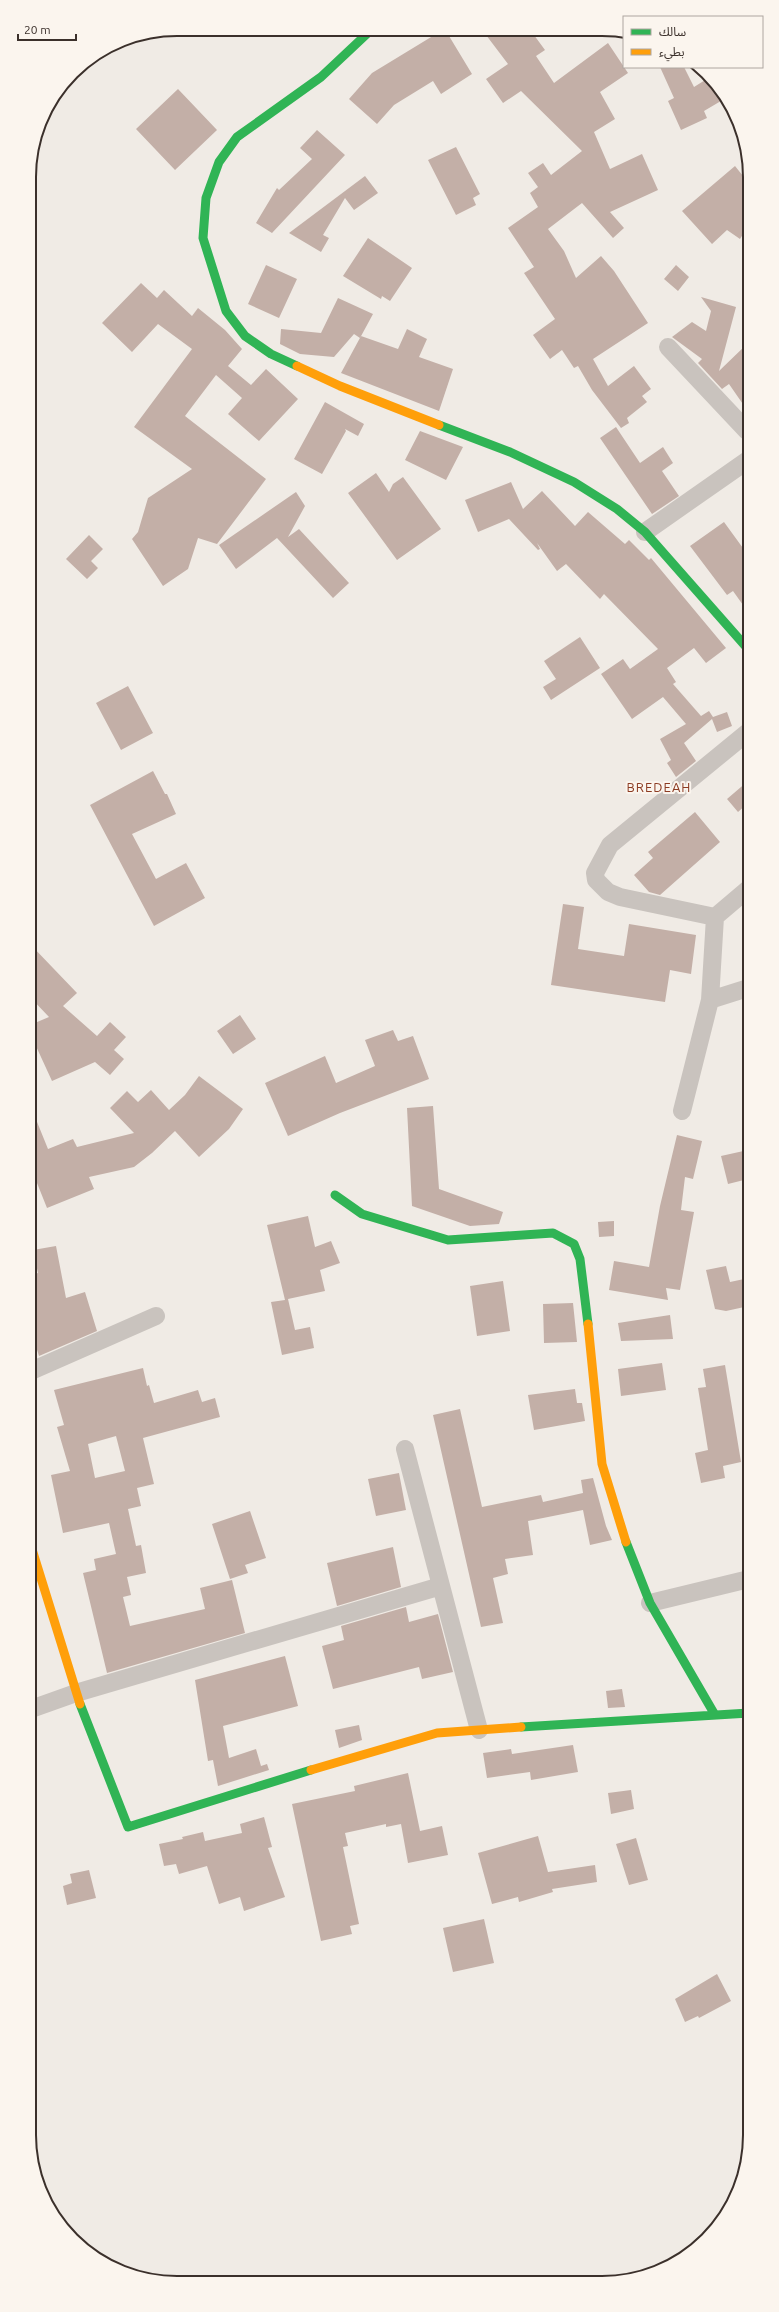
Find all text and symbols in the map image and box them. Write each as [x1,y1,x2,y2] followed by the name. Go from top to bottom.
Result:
[18,16,76,42] scale bar
[623,16,763,68] legend
[24,23,51,36] text: 20 m
[659,25,686,38] text: سالك
[659,45,685,62] text: بطيء
[627,780,691,794] district label: BREDEAH

